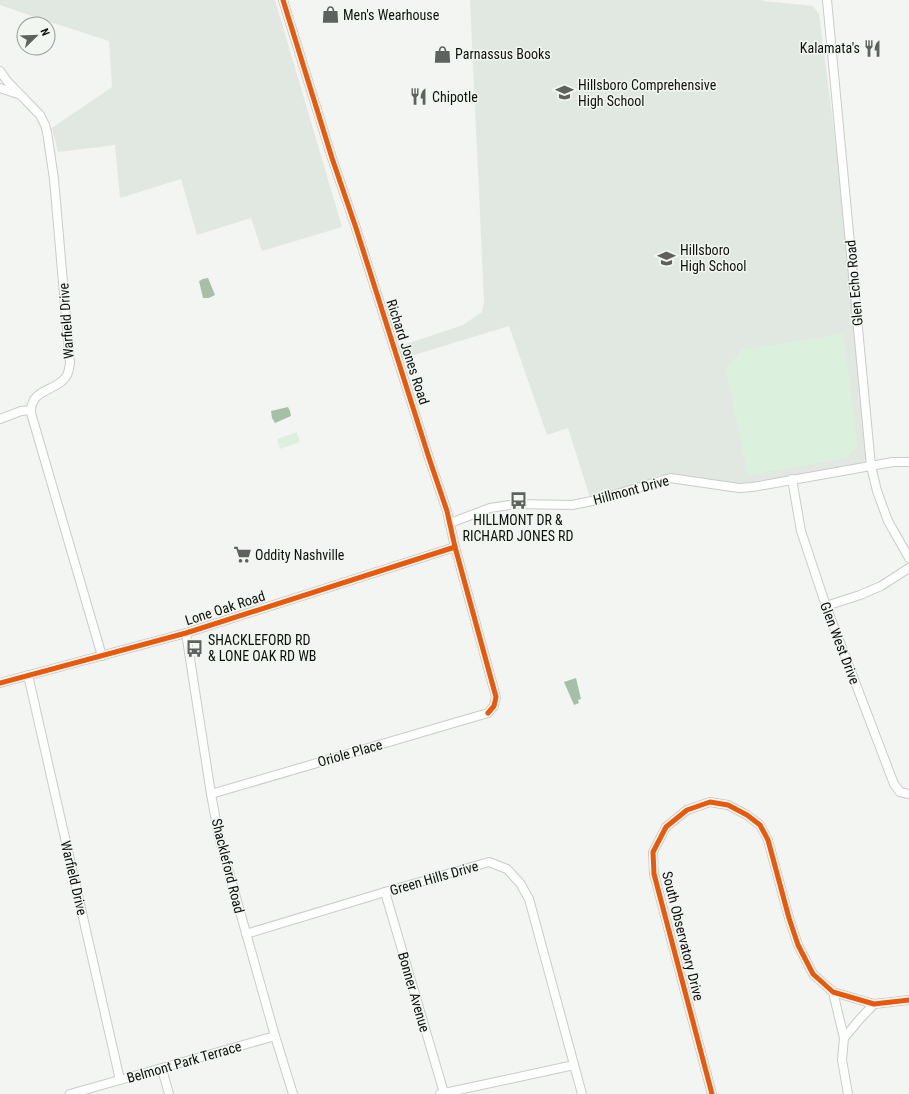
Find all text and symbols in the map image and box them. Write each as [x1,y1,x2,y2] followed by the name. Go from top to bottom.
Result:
[320,5,340,25] shop icon: Men's Wearhouse
[343,7,440,23] place label: Men's Wearhouse
[16,16,56,56] north arrow
[37,27,52,38] text: N
[863,38,883,58] restaurant icon: Kalamata's
[800,40,860,56] place label: Kalamata's
[432,44,452,64] shop icon: Parnassus Books
[455,46,551,62] place label: Parnassus Books
[578,77,717,109] place label: Hillsboro Comprehensive High School
[555,83,575,103] school or university icon: Hillsboro Comprehensive High School
[409,87,429,107] restaurant icon: Chipotle
[432,89,478,105] place label: Chipotle
[842,239,866,327] street label: Glen Echo Road
[680,242,747,274] place label: Hillsboro High School
[657,248,677,268] school or university icon: Hillsboro High School
[55,282,77,360] street label: Warfield Drive
[383,297,433,407] street label: Richard Jones Road
[591,472,671,508] street label: Hillmont Drive
[508,490,528,510] bus stop icon: HILLMONT DR & RICHARD JONES RD
[462,512,574,544] place label: HILLMONT DR & RICHARD JONES RD
[232,545,252,565] supermarket icon: Oddity Nashville
[255,547,345,563] place label: Oddity Nashville
[183,588,267,628] street label: Lone Oak Road
[817,600,863,687] street label: Glen West Drive
[208,632,316,664] place label: SHACKLEFORD RD & LONE OAK RD WB
[185,638,205,658] bus stop icon: SHACKLEFORD RD & LONE OAK RD WB
[316,736,385,770] street label: Oriole Place
[208,817,248,915] street label: Shackleford Road
[58,839,90,917] street label: Warfield Drive
[388,858,481,898] street label: Green Hills Drive
[659,870,707,1003] street label: South Observatory Drive
[395,950,433,1034] street label: Bonner Avenue
[125,1038,243,1086] street label: Belmont Park Terrace

